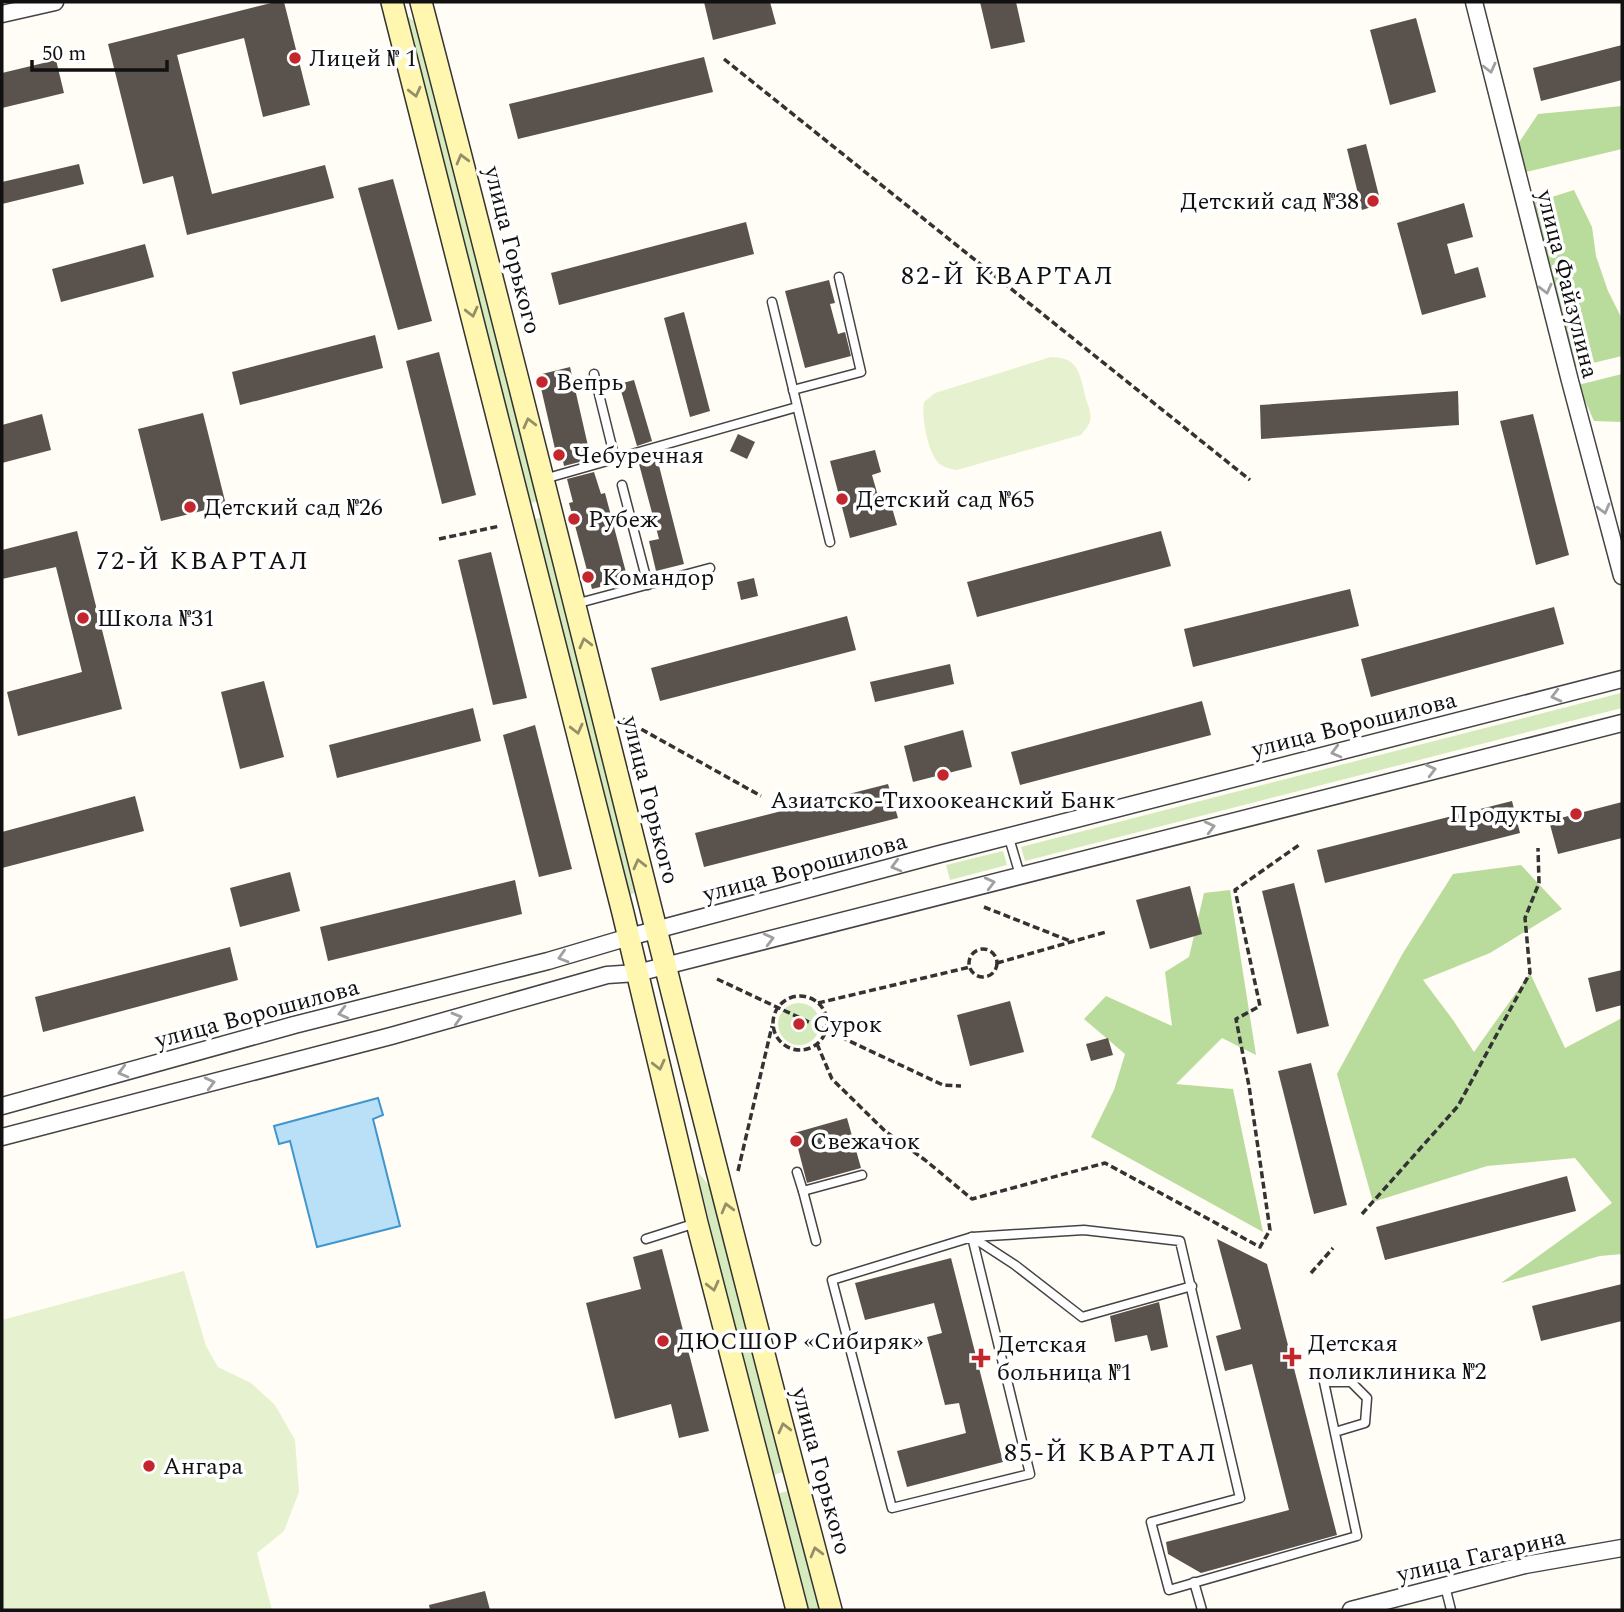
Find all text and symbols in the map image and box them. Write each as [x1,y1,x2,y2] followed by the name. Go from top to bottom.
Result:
[32,28,166,72] scale bar
[42,38,86,70] text: 50 m
[309,41,417,77] place label: Лицей № 1
[287,50,303,66] marker: Лицей № 1
[1482,62,1496,74] one-way arrow
[407,85,421,97] one-way arrow
[456,153,470,165] one-way arrow
[474,162,550,338] street label: улица Горького
[1180,184,1359,220] place label: Детский сад №38
[1526,185,1608,382] street label: улица Файзулина
[1365,193,1381,209] marker: Детский сад №38
[901,256,1115,296] district label: 82-Й КВАРТАЛ
[1538,282,1552,294] one-way arrow
[464,306,478,318] one-way arrow
[556,365,623,401] place label: Вепрь
[534,374,550,390] marker: Вепрь
[523,417,537,429] one-way arrow
[573,438,704,474] place label: Чебуречная
[551,447,567,463] marker: Чебуречная
[856,482,1035,518] place label: Детский сад №65
[204,490,383,526] place label: Детский сад №26
[834,491,850,507] marker: Детский сад №65
[182,499,198,515] marker: Детский сад №26
[588,502,659,538] place label: Рубеж
[1596,502,1610,514] one-way arrow
[566,511,582,527] marker: Рубеж
[96,541,310,581] district label: 72-Й КВАРТАЛ
[602,560,714,596] place label: Командор
[580,569,596,585] marker: Командор
[97,601,215,637] place label: Школа №31
[75,610,91,626] marker: Школа №31
[579,637,593,649] one-way arrow
[1247,682,1461,768] street label: улица Ворошилова
[1550,688,1562,702] one-way arrow
[612,712,688,888] street label: улица Горького
[569,723,583,735] one-way arrow
[1330,744,1342,758] one-way arrow
[1425,764,1437,778] one-way arrow
[935,767,951,783] marker: Азиатско-Тихоокеанский Банк
[770,783,1116,819] place label: Азиатско-Тихоокеанский Банк
[1449,797,1562,833] place label: Продукты
[1568,806,1584,822] marker: Продукты
[1204,821,1216,835] one-way arrow
[698,823,912,913] street label: улица Ворошилова
[633,858,648,870] one-way arrow
[890,858,902,872] one-way arrow
[984,877,996,891] one-way arrow
[763,933,775,947] one-way arrow
[558,948,570,963] one-way arrow
[150,969,364,1059] street label: улица Ворошилова
[337,1005,349,1019] one-way arrow
[813,1007,882,1043] place label: Сурок
[451,1011,463,1026] one-way arrow
[791,1016,807,1032] marker: Сурок
[651,1059,665,1071] one-way arrow
[117,1064,129,1079] one-way arrow
[204,1077,216,1091] one-way arrow
[810,1124,920,1160] place label: Свежачок
[788,1133,804,1149] marker: Свежачок
[721,1202,735,1214] one-way arrow
[705,1280,719,1292] one-way arrow
[677,1324,923,1360] place label: ДЮСШОР «Сибиряк»
[1308,1326,1486,1390] place label: Детская поликлиника №2
[997,1327,1132,1391] place label: Детская больница №1
[655,1333,671,1349] marker: ДЮСШОР «Сибиряк»
[1282,1347,1302,1367] marker: Детская поликлиника №2
[971,1348,991,1368] marker: Детская больница №1
[781,1383,861,1559] street label: улица Горького
[778,1422,792,1434] one-way arrow
[1004,1433,1218,1473] district label: 85-Й КВАРТАЛ
[163,1449,244,1485] place label: Ангара
[141,1458,157,1474] marker: Ангара
[1392,1519,1569,1593] street label: улица Гагарина
[810,1546,824,1558] one-way arrow

